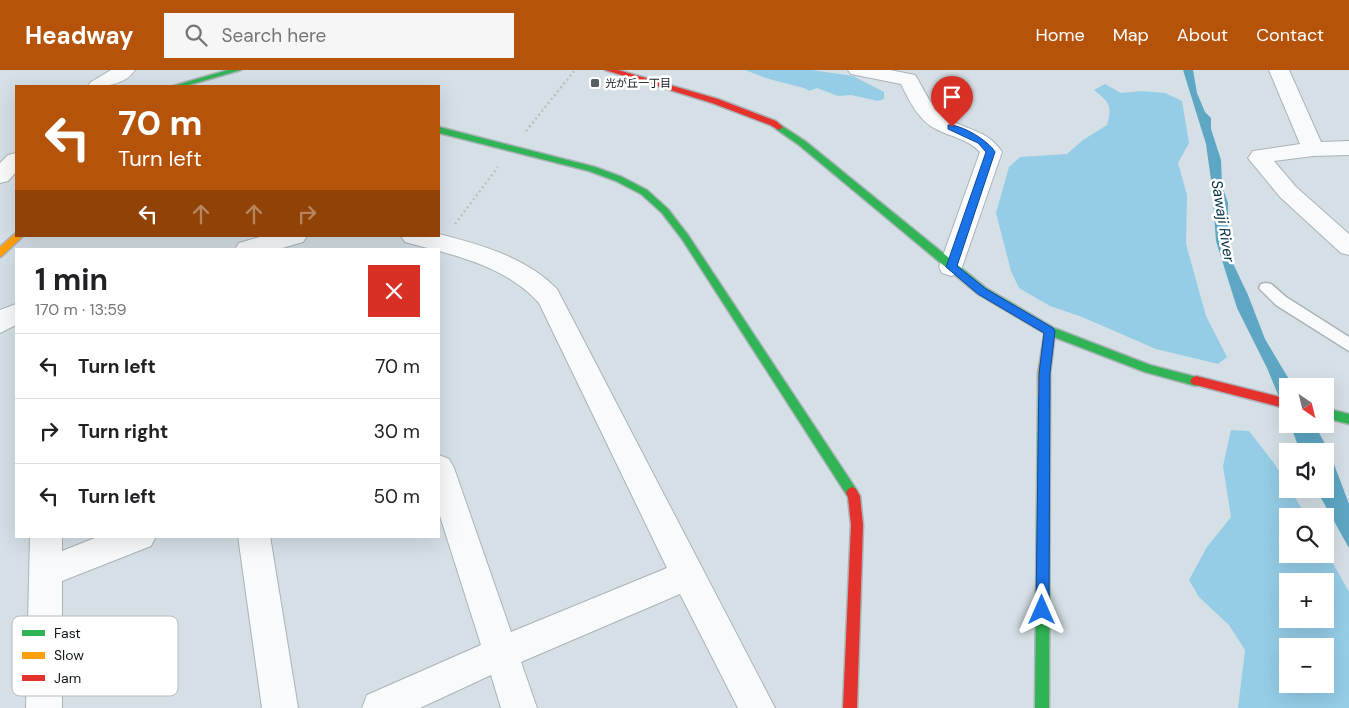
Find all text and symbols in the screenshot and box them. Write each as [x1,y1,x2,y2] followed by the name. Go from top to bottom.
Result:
[164,13,514,58] search box
[25,20,134,51] text: Headway
[182,21,210,49] icon: search
[222,23,326,48] text: Search here
[1035,23,1085,47] text: Home
[1113,23,1149,47] text: Map
[1177,23,1228,47] text: About
[1256,23,1324,47] text: Contact
[605,76,671,90] place label: 光が丘一丁目
[931,76,973,127] pin
[589,77,601,89] marker: 光が丘一丁目
[938,83,966,111] icon: arrive
[118,100,202,146] text: 70 m
[35,105,100,170] icon: left
[118,144,202,173] text: Turn left
[1207,179,1239,264] water label: Sawaji River
[134,200,162,228] icon: left
[187,200,215,228] icon: ahead
[240,200,268,228] icon: ahead
[293,200,321,228] icon: right
[35,260,108,299] text: 1 min
[368,265,420,317] button: close
[35,299,126,320] text: 170 m · 13:59
[35,352,63,380] icon: left
[78,354,156,379] text: Turn left
[375,354,420,379] text: 70 m
[1279,378,1334,432] north arrow
[1279,378,1334,693] map controls
[35,417,63,445] icon: right
[78,419,168,444] text: Turn right
[374,419,420,444] text: 30 m
[1279,443,1334,498] button: sound
[35,482,63,510] icon: left
[78,484,156,509] text: Turn left
[373,484,420,509] text: 50 m
[1279,508,1334,563] button: search
[1279,573,1334,628] button: +
[1015,583,1067,635] position arrow
[12,616,178,696] legend
[54,624,81,642] text: Fast
[1279,638,1334,693] button: −
[54,646,84,664] text: Slow
[54,669,81,687] text: Jam

